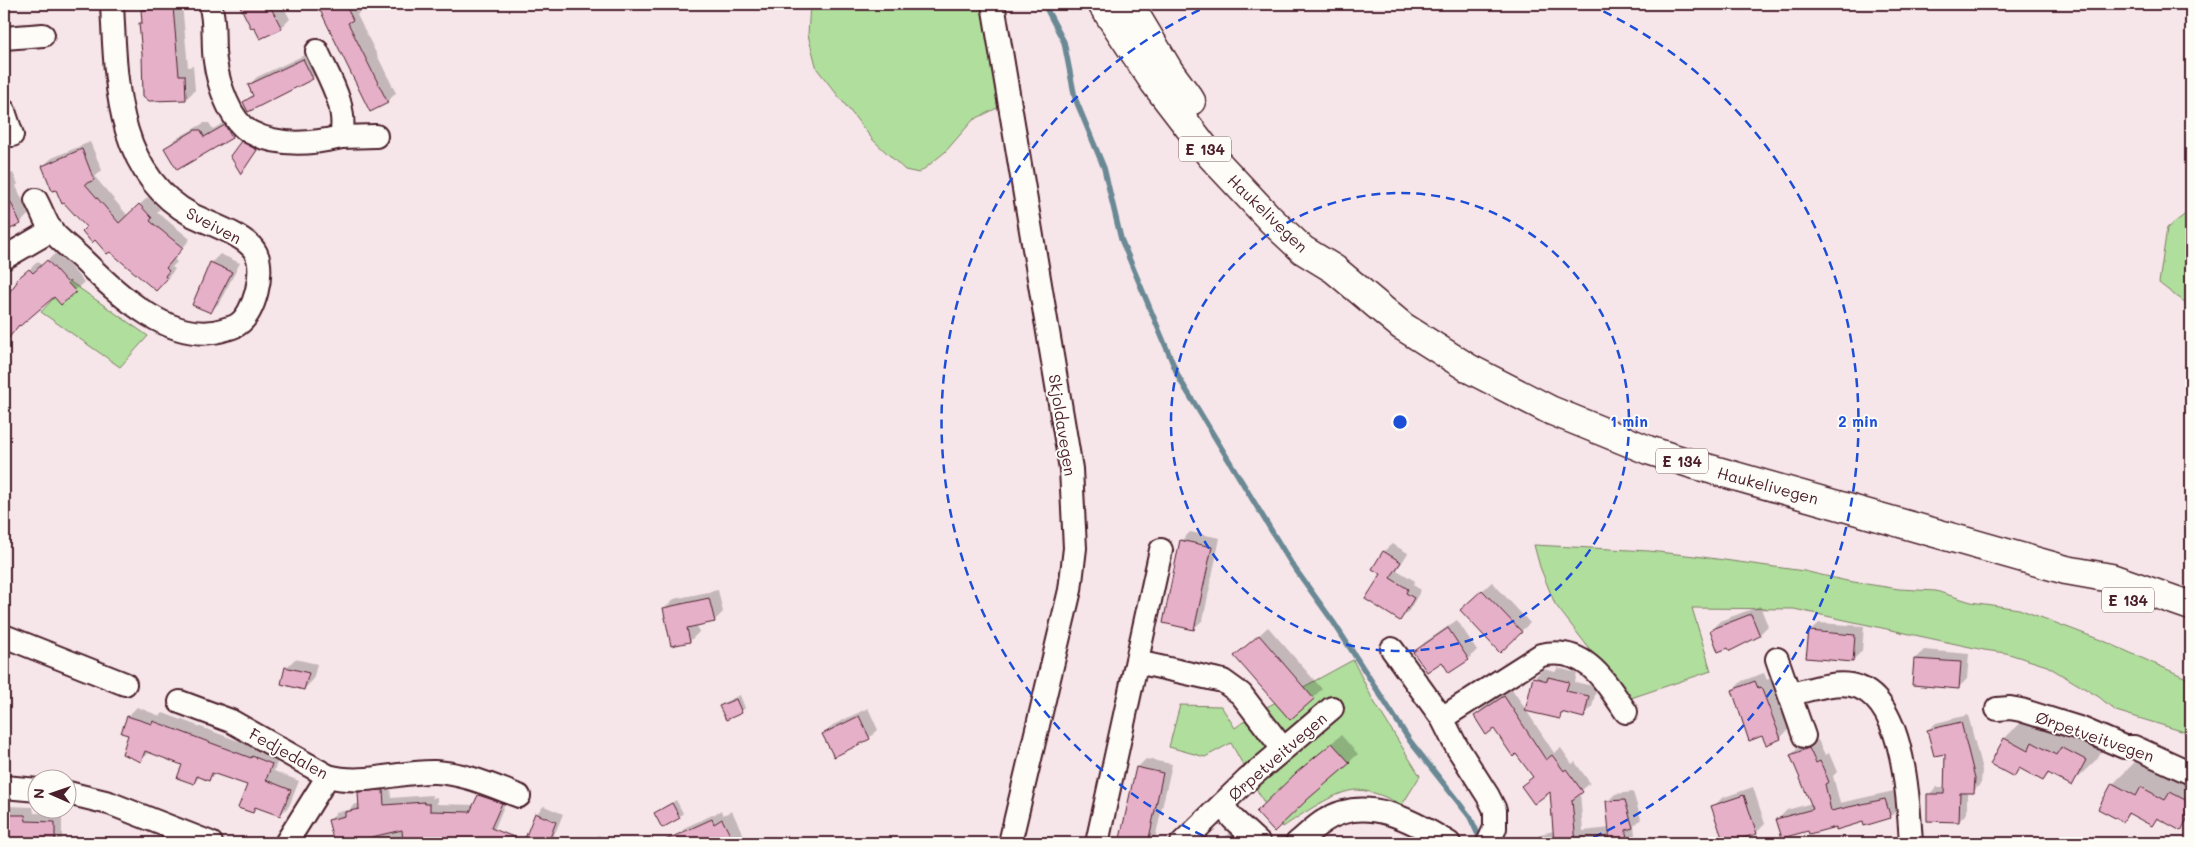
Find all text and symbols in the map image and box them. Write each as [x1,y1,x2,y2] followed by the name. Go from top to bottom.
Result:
[1179,136,1231,162] road number: E 134
[1223,169,1313,257] street label: Haukelivegen
[183,202,245,248] street label: Sveiven
[1045,373,1081,477] street label: Skjoldavegen
[1610,411,1648,431] text: 1 min
[1838,411,1878,431] text: 2 min
[1391,413,1409,431] centre of rings
[1656,448,1708,474] road number: E 134
[1715,461,1821,509] street label: Haukelivegen
[2102,588,2154,612] road number: E 134
[2033,706,2157,766] street label: Ørpetveitvegen
[1223,707,1331,805] street label: Ørpetveitvegen
[246,723,332,783] street label: Fedjedalen
[28,770,78,820] north arrow
[29,788,48,799] text: N

